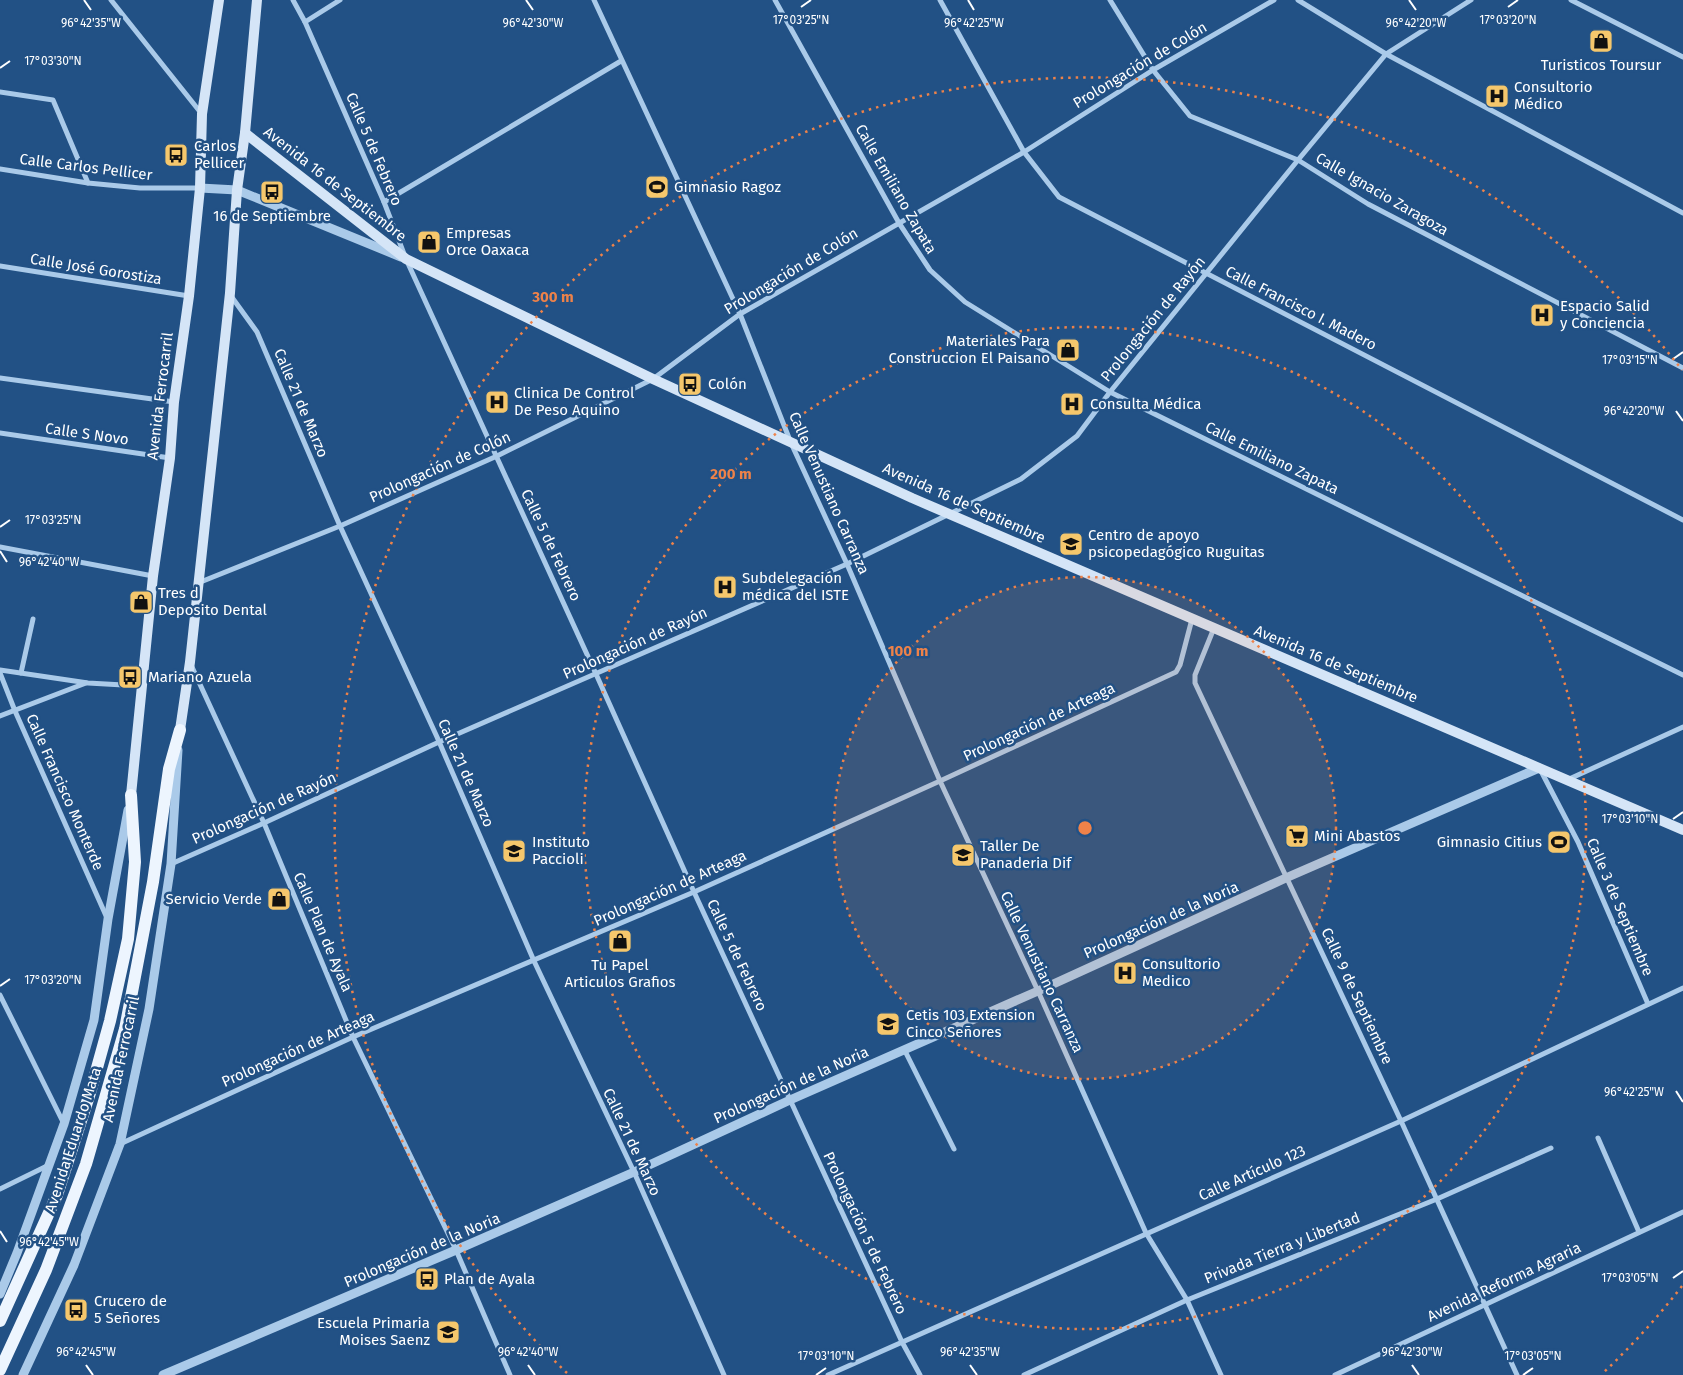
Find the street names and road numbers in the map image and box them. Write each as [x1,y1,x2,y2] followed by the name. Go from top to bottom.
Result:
[1070,18,1210,112] street label: Prolongación de Colón
[342,90,406,208] street label: Calle 5 de Febrero
[852,121,940,257] street label: Calle Emiliano Zapata
[260,123,410,245] street label: Avenida 16 de Septiembre
[1312,149,1452,239] street label: Calle Ignacio Zaragoza
[19,150,154,184] street label: Calle Carlos Pellicer
[721,224,861,318] street label: Prolongación de Colón
[29,250,163,288] street label: Calle José Gorostiza
[1097,253,1209,385] street label: Prolongación de Rayón
[1222,262,1380,354] street label: Calle Francisco I. Madero
[143,331,177,461] street label: Avenida Ferrocarril
[270,346,332,460] street label: Calle 21 de Marzo
[785,409,873,577] street label: Calle Venustiano Carranza
[1202,418,1342,498] street label: Calle Emiliano Zapata
[44,419,130,449] street label: Calle S Novo
[367,428,513,506] street label: Prolongación de Colón
[880,459,1048,547] street label: Avenida 16 de Septiembre
[517,486,585,604] street label: Calle 5 de Febrero
[560,603,710,683] street label: Prolongación de Rayón
[1251,621,1421,707] street label: Avenida 16 de Septiembre
[960,679,1118,765] street label: Prolongación de Arteaga
[22,711,108,873] street label: Calle Francisco Monterde
[434,716,498,830] street label: Calle 21 de Marzo
[189,768,339,848] street label: Prolongación de Rayón
[1583,835,1657,979] street label: Calle 3 de Septiembre
[591,846,749,930] street label: Prolongación de Arteaga
[290,869,356,995] street label: Calle Plan de Ayala
[1081,878,1241,962] street label: Prolongación de la Noria
[997,888,1087,1056] street label: Calle Venustiano Carranza
[703,896,771,1014] street label: Calle 5 de Febrero
[1317,925,1397,1067] street label: Calle 9 de Septiembre
[99,994,143,1124] street label: Avenida Ferrocarril
[219,1007,377,1091] street label: Prolongación de Arteaga
[711,1043,871,1127] street label: Prolongación de la Noria
[41,1065,105,1215] street label: Avenida Eduardo Mata
[599,1085,665,1199] street label: Calle 21 de Marzo
[1196,1141,1308,1205] street label: Calle Artículo 123
[819,1149,911,1317] street label: Prolongación 5 de Febrero
[1201,1208,1363,1288] street label: Privada Tierra y Libertad
[341,1209,503,1291] street label: Prolongación de la Noria
[1424,1238,1584,1326] street label: Avenida Reforma Agraria

